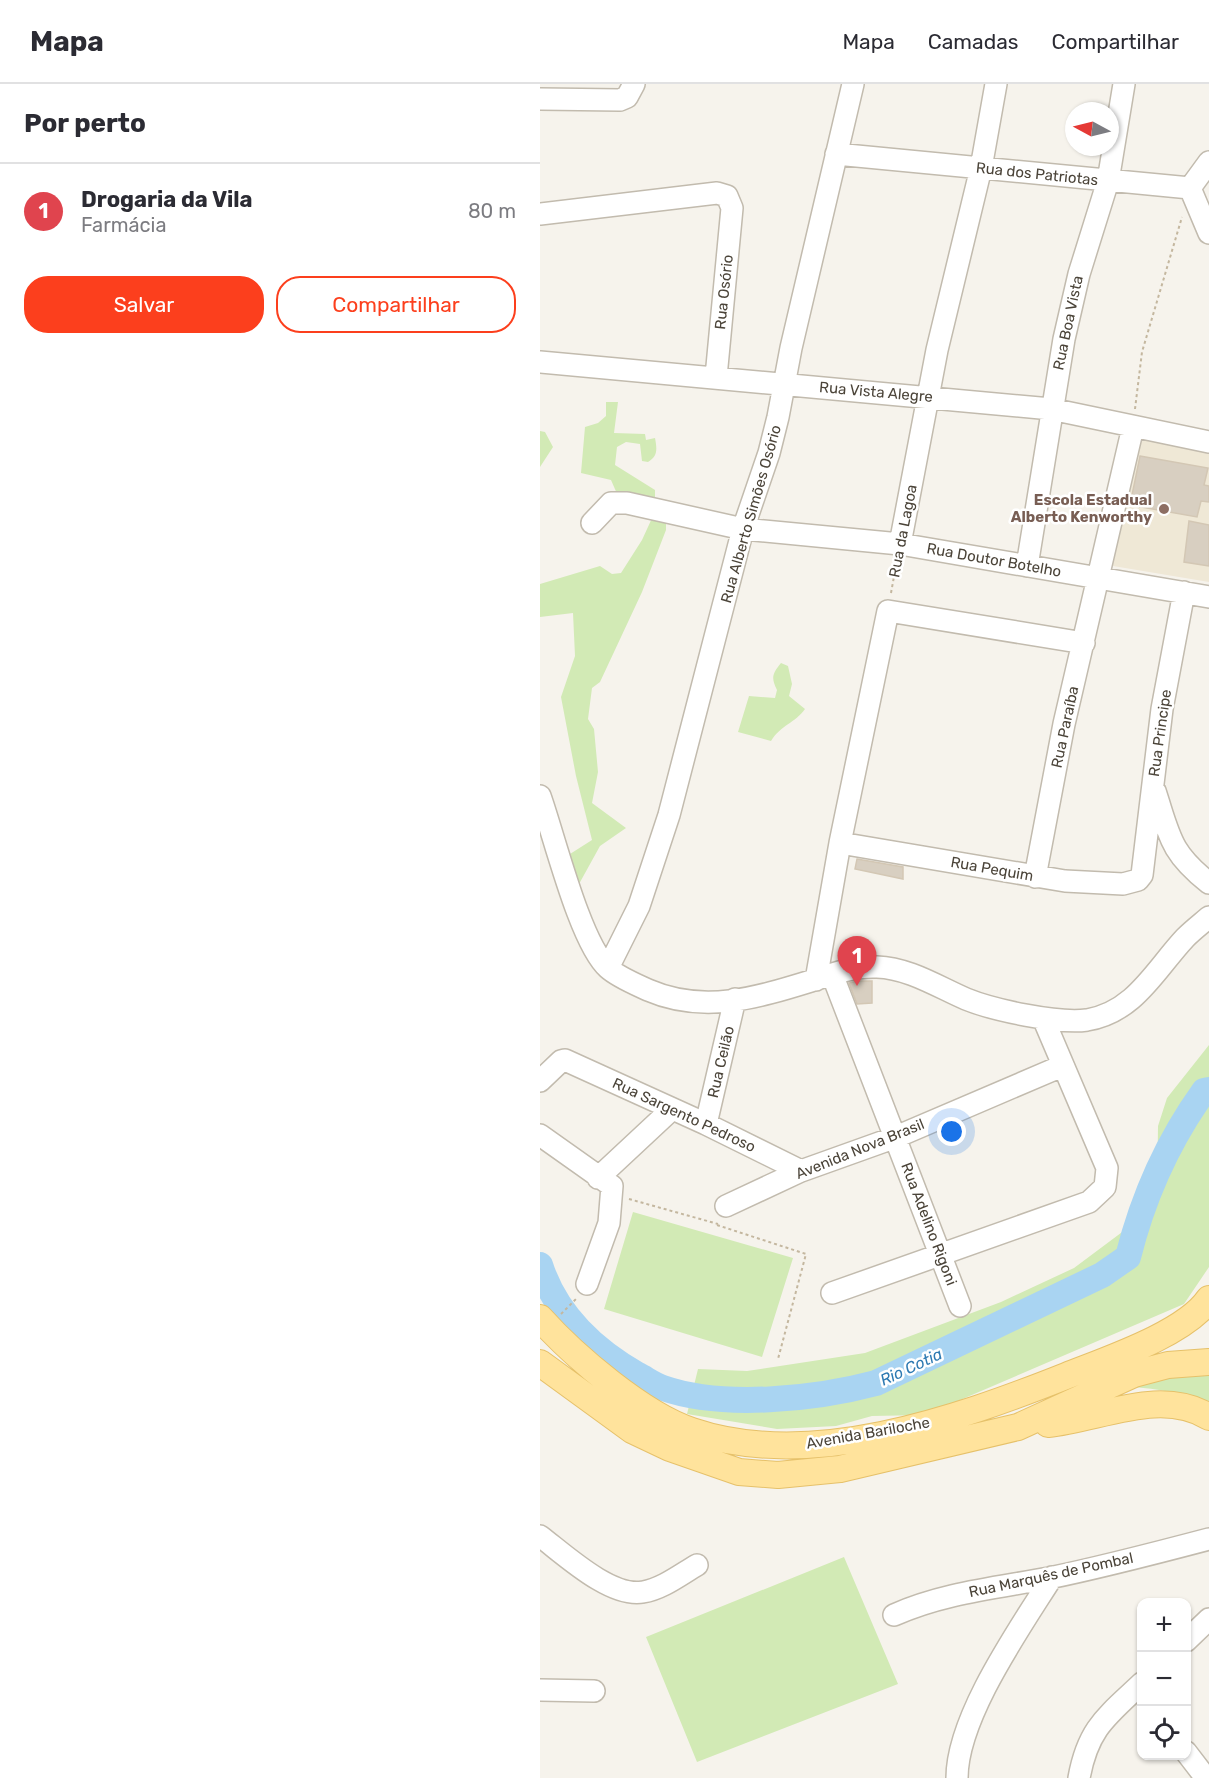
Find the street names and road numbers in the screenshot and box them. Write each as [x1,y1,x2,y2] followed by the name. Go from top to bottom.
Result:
[975,159,1099,189] street label: Rua dos Patriotas
[711,254,737,330] street label: Rua Osório
[1049,274,1087,372] street label: Rua Boa Vista
[818,378,934,406] street label: Rua Vista Alegre
[717,423,785,605] street label: Rua Alberto Simões Osório
[885,483,921,579] street label: Rua da Lagoa
[925,539,1063,581] street label: Rua Doutor Botelho
[1048,684,1082,770] street label: Rua Paraíba
[1145,688,1175,778] street label: Rua Principe
[949,853,1035,885] street label: Rua Pequim
[704,1024,738,1100] street label: Rua Ceilão
[610,1074,758,1156] street label: Rua Sargento Pedroso
[793,1115,927,1183] street label: Avenida Nova Brasil
[897,1160,961,1288] street label: Rua Adelino Rigoni
[805,1413,931,1453] street label: Avenida Bariloche
[967,1549,1135,1601] street label: Rua Marquês de Pombal

